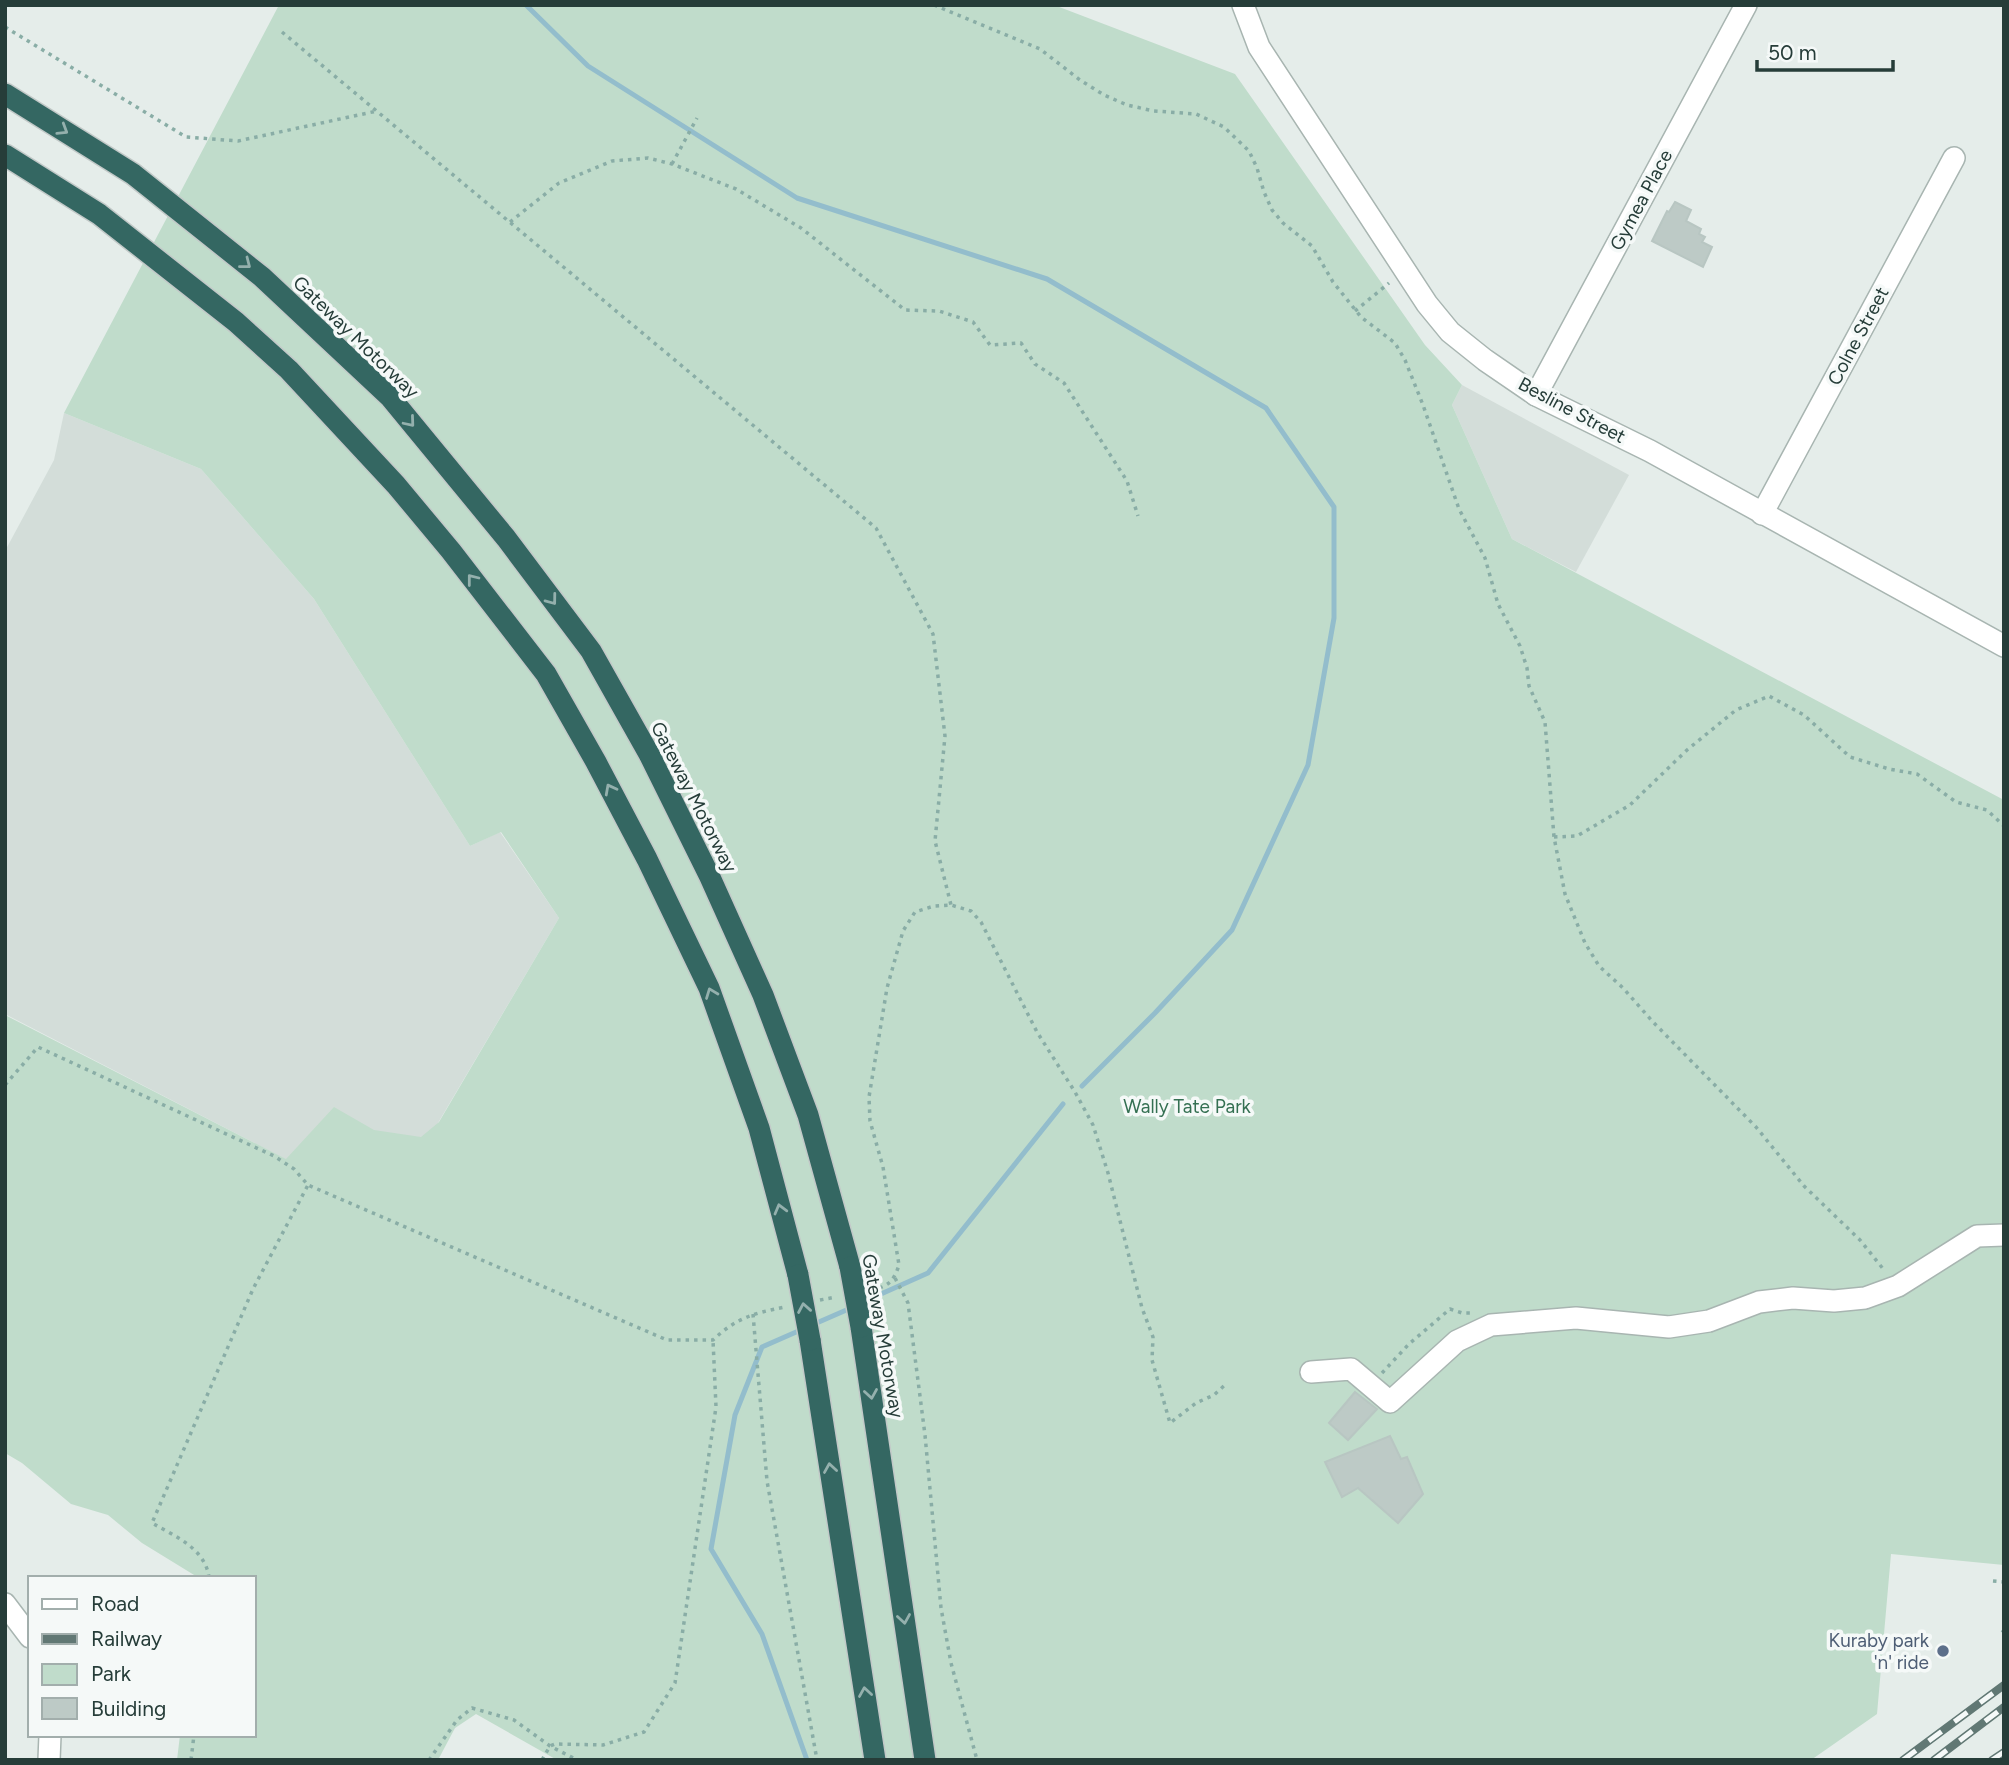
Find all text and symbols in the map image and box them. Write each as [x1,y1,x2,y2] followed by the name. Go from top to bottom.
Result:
[1757,28,1894,72] scale bar
[1768,40,1817,65] text: 50 m
[55,122,68,135] one-way arrow
[1605,146,1677,254] street label: Gymea Place
[239,256,251,269] one-way arrow
[288,271,424,403] street label: Gateway Motorway
[1823,283,1893,389] street label: Colne Street
[1514,372,1630,448] street label: Besline Street
[402,413,414,426] one-way arrow
[468,574,481,586] one-way arrow
[544,592,556,604] one-way arrow
[646,718,742,876] street label: Gateway Motorway
[605,784,619,796] one-way arrow
[705,987,719,999] one-way arrow
[1123,1095,1252,1118] park label: Wally Tate Park
[774,1203,789,1215] one-way arrow
[857,1252,909,1420] street label: Gateway Motorway
[797,1302,812,1313] one-way arrow
[863,1388,878,1400] one-way arrow
[823,1462,838,1473] one-way arrow
[28,1576,256,1737] legend
[91,1591,139,1616] text: Road
[897,1613,912,1625] one-way arrow
[91,1626,162,1651] text: Railway
[1829,1629,1930,1674] place label: Kuraby park 'n' ride
[1935,1643,1951,1659] marker: Kuraby park 'n' ride
[91,1661,132,1686] text: Park
[858,1686,873,1698] one-way arrow
[91,1696,166,1721] text: Building

